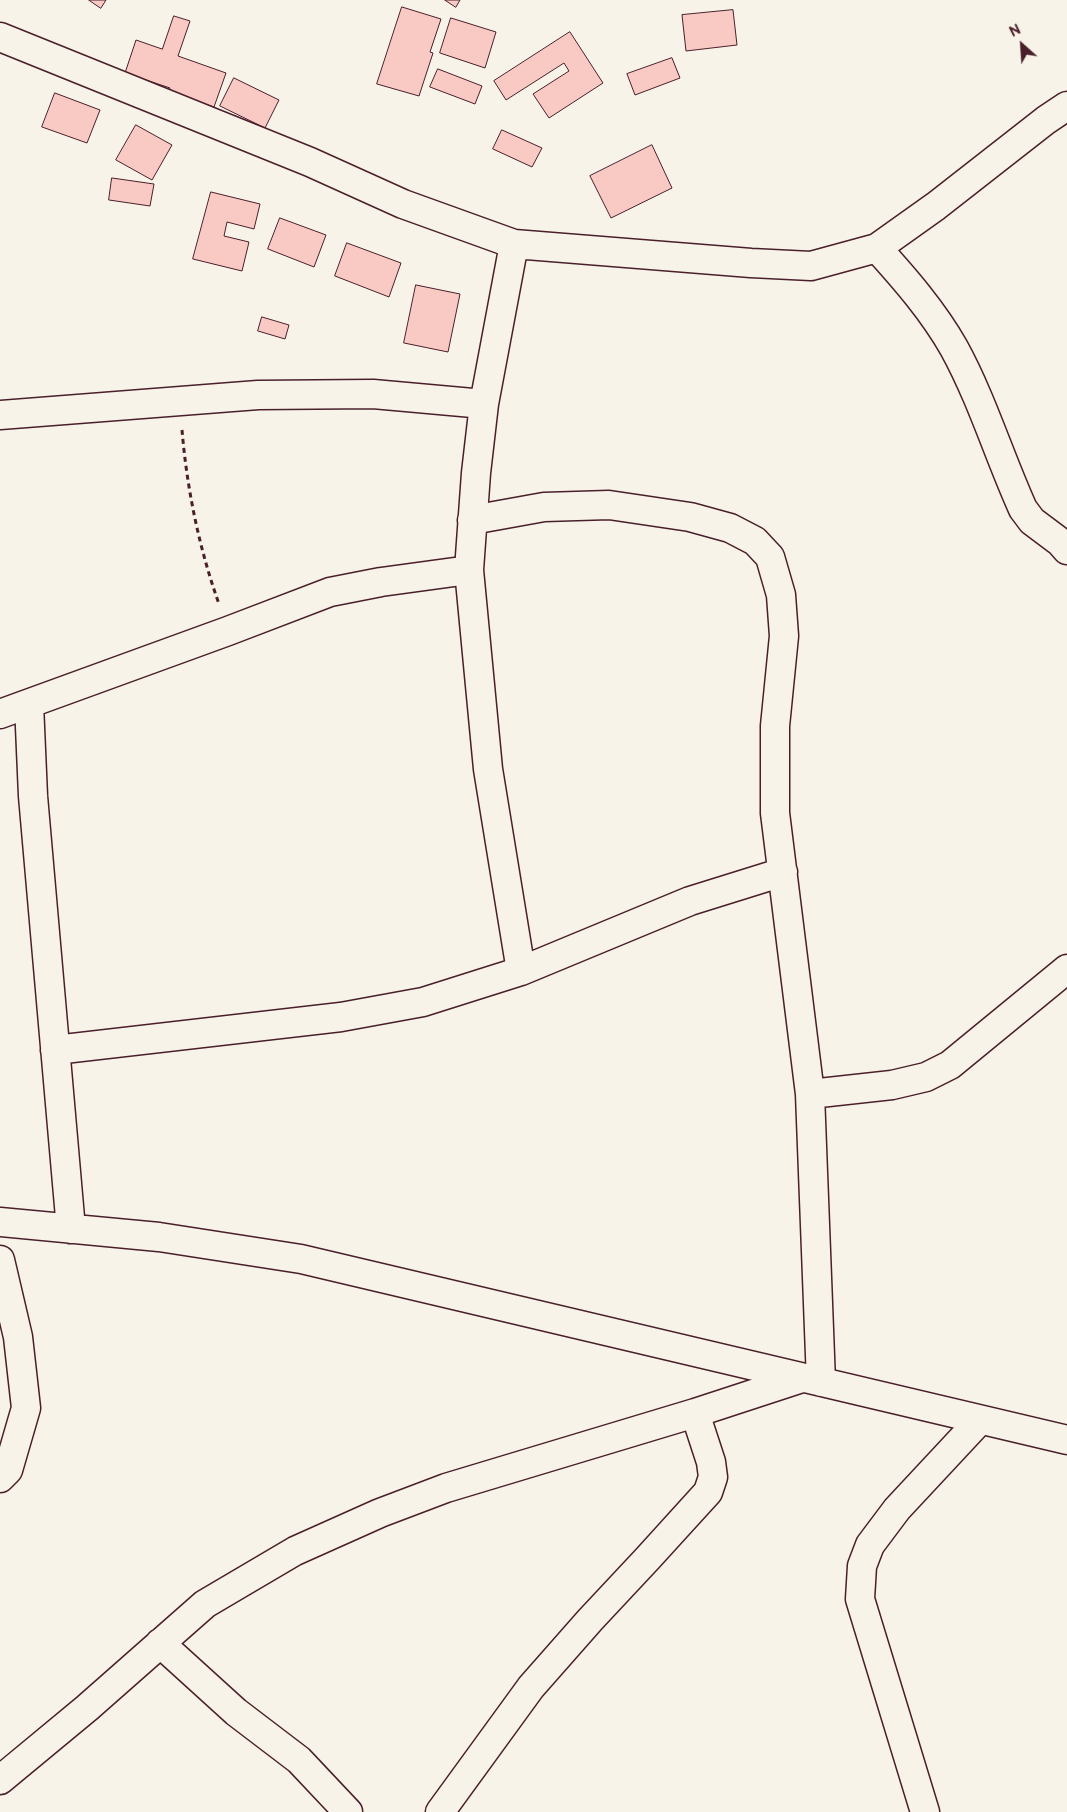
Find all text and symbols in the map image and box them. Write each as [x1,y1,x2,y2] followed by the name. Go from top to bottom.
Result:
[997,20,1047,70] north arrow
[1007,21,1024,41] text: N

